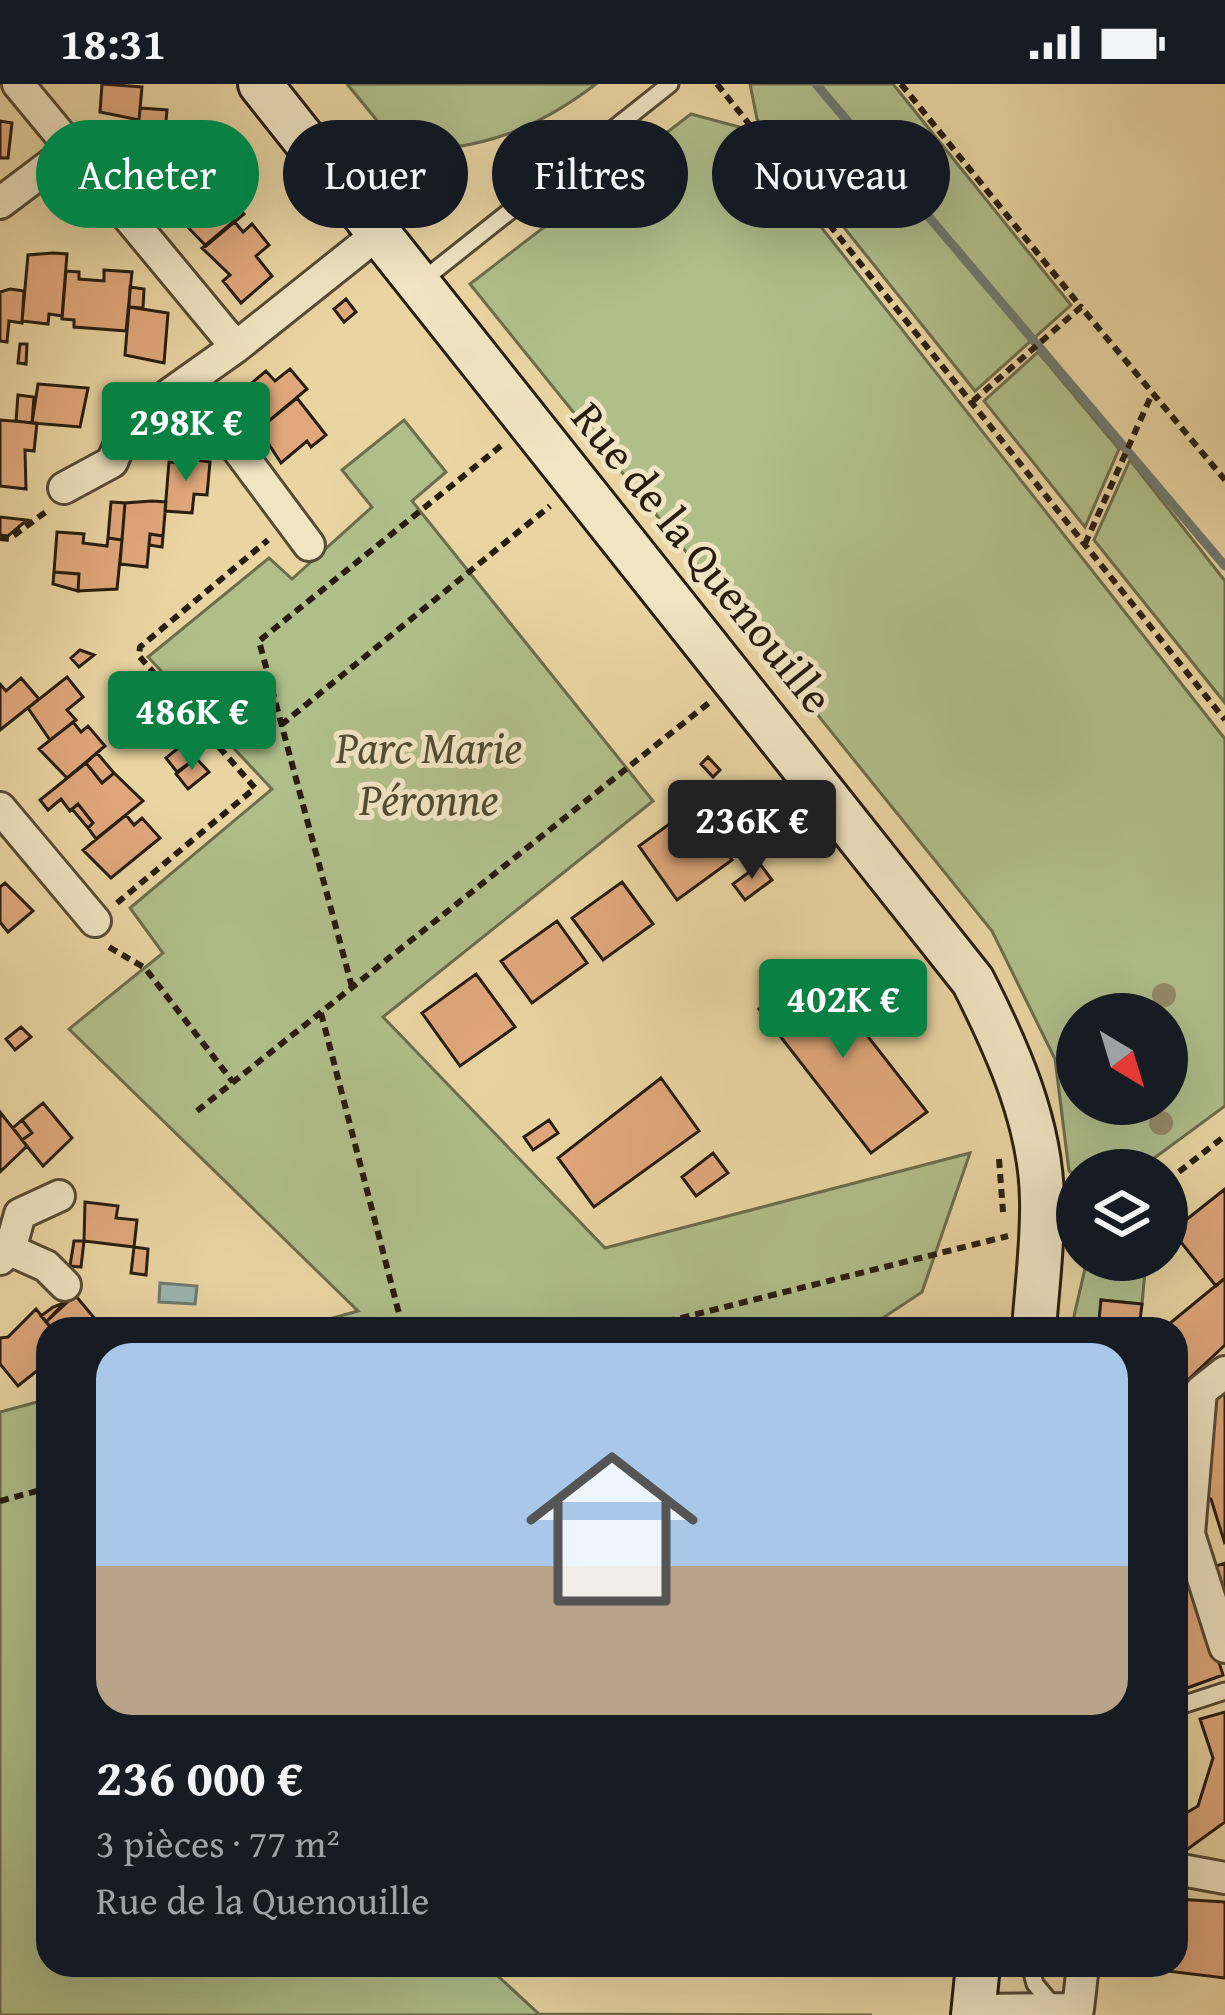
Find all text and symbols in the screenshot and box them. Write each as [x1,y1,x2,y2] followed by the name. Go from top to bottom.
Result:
[60,10,166,75] text: 18:31
[36,120,259,228] chip: Acheter
[283,120,468,228] chip: Louer
[492,120,688,228] chip: Filtres
[712,120,950,228] chip: Nouveau
[88,382,284,484] pin: 298K €
[557,387,850,727] street label: Rue de la Quenouille
[129,392,243,449] text: 298K €
[94,671,290,773] pin: 486K €
[135,681,249,738] text: 486K €
[335,714,522,831] park label: Parc Marie Péronne
[654,780,850,882] pin: 236K €
[695,790,809,847] text: 236K €
[745,959,941,1061] pin: 402K €
[786,969,900,1026] text: 402K €
[1056,993,1188,1125] north arrow
[1056,993,1188,1281] map controls
[1056,1149,1188,1281] button: layers
[504,1421,720,1637] icon: home
[96,1739,303,1814] text: 236 000 €
[96,1814,340,1871] text: 3 pièces · 77 m²
[96,1871,429,1928] text: Rue de la Quenouille

